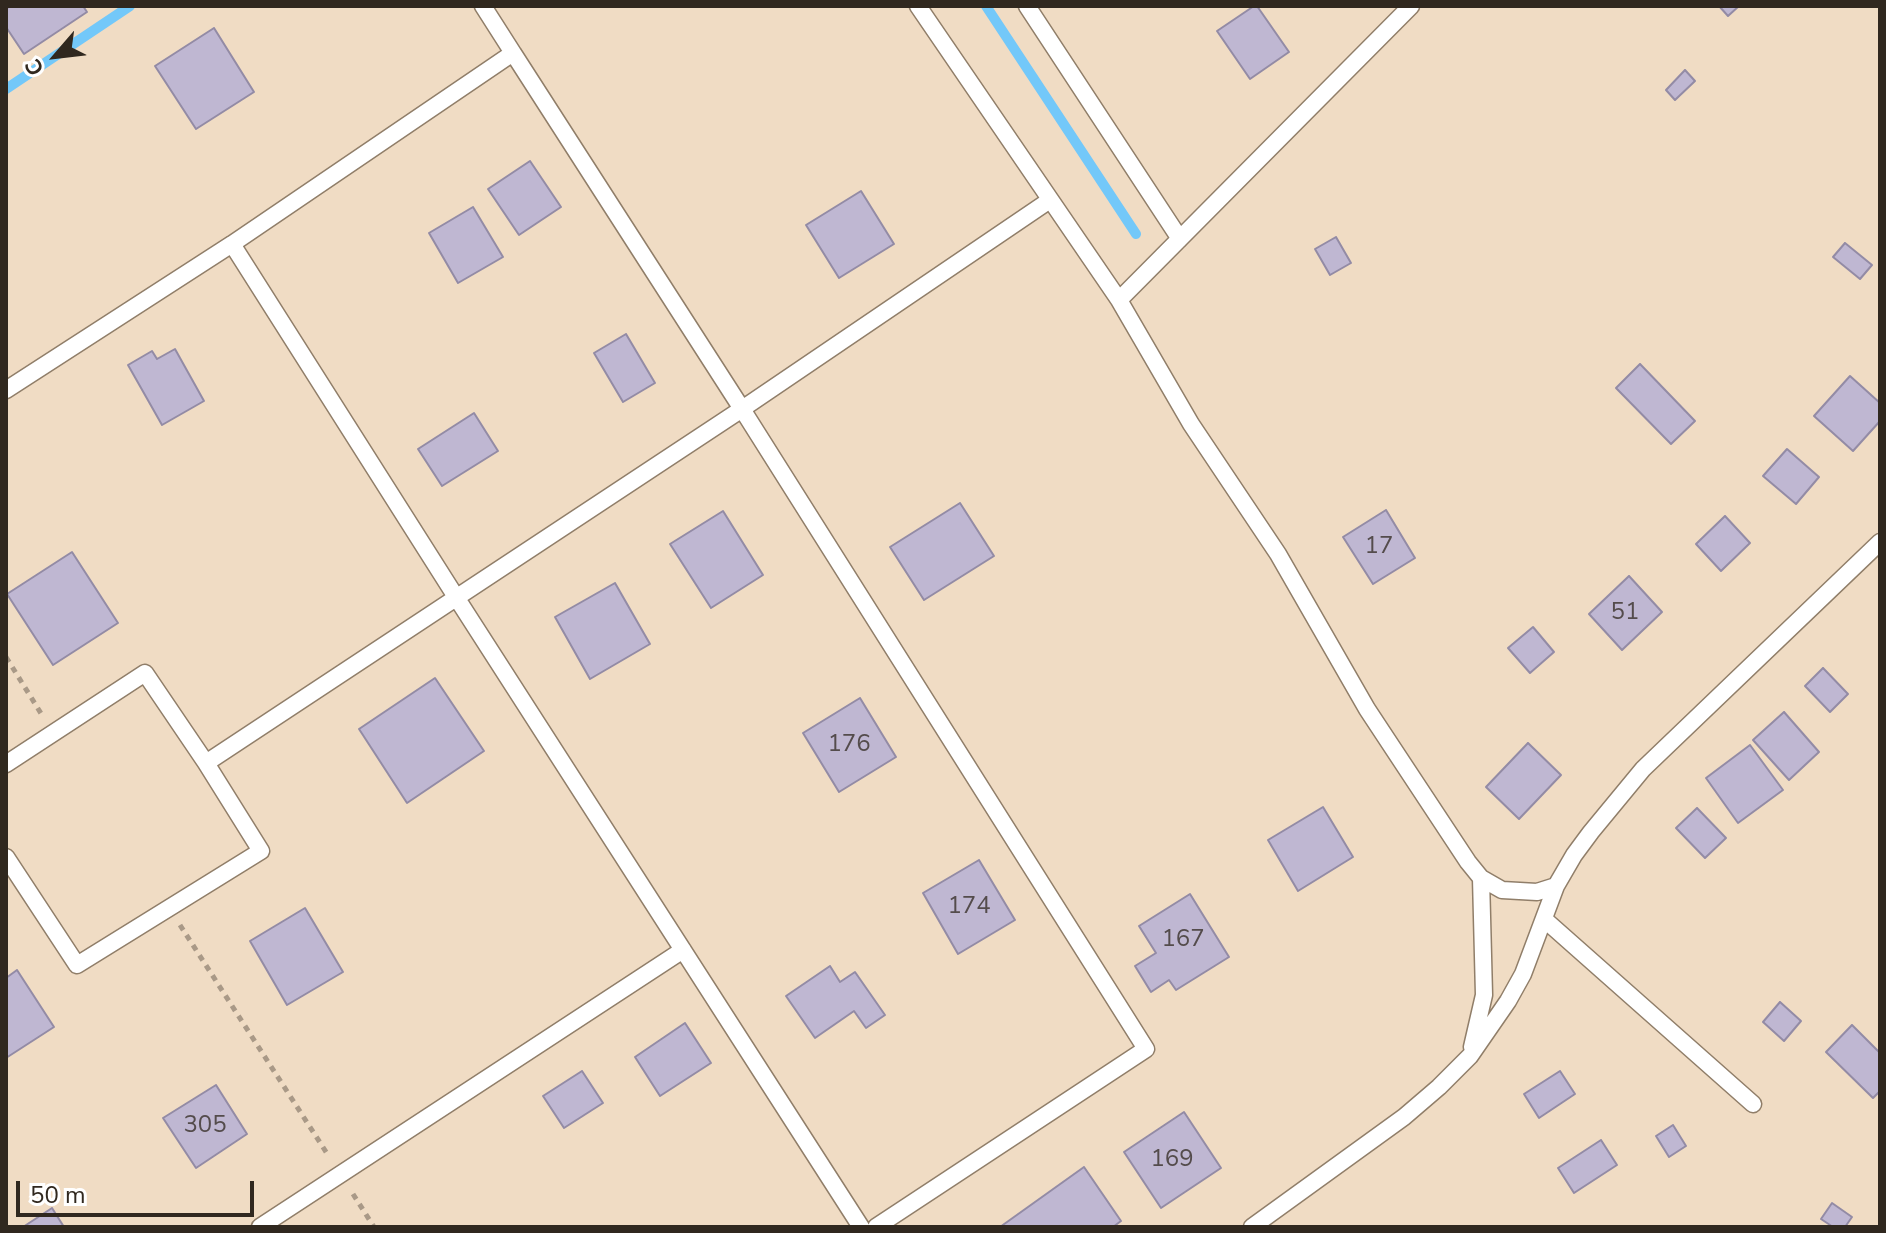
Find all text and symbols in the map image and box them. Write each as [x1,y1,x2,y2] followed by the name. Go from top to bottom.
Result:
[16,16,96,96] north arrow
[18,54,52,81] text: С
[1365,533,1393,561] house number: 17
[1611,599,1639,627] house number: 51
[827,731,871,759] house number: 176
[947,893,991,921] house number: 174
[1161,926,1205,954] house number: 167
[183,1112,227,1140] house number: 305
[1150,1146,1194,1174] house number: 169
[20,1165,258,1215] scale bar
[30,1179,86,1211] text: 50 m

